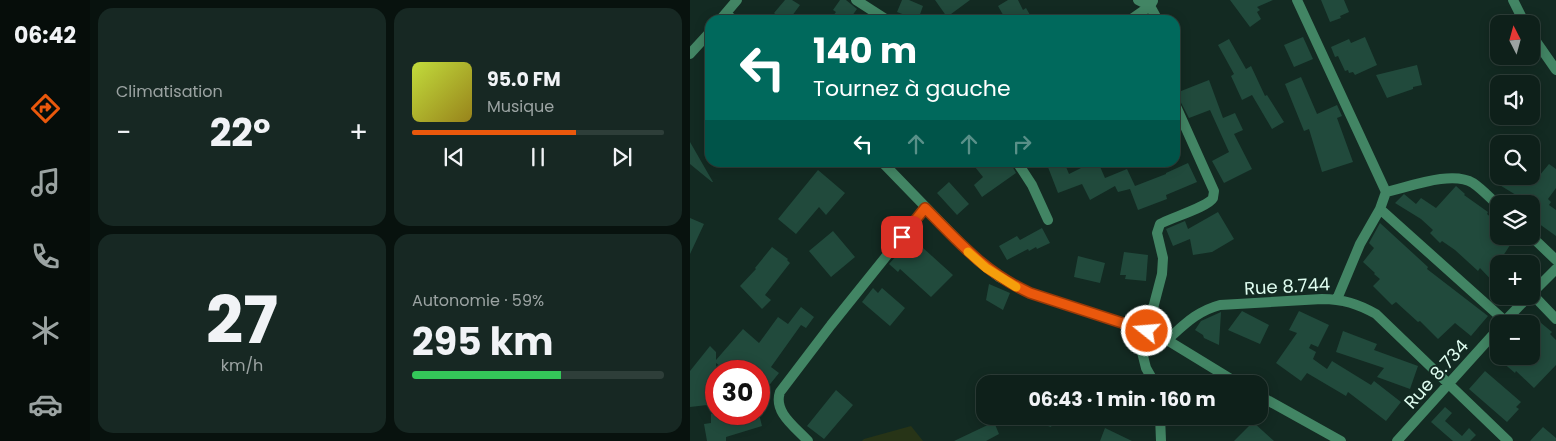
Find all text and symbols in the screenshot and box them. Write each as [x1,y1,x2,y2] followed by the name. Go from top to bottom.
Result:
[1490,15,1540,65] north arrow
[1490,15,1540,365] map controls
[14,20,76,51] text: 06:42
[813,26,917,75] text: 140 m
[730,35,795,100] icon: left
[487,66,561,93] text: 95.0 FM
[813,73,1011,104] text: Tournez à gauche
[1490,75,1540,125] button: sound
[116,80,223,103] text: Climatisation
[28,91,63,126] icon: directions
[487,95,554,118] text: Musique
[210,106,271,159] text: 22°
[116,113,131,152] text: −
[349,113,368,152] text: +
[849,130,877,158] icon: left
[902,130,930,158] icon: ahead
[955,130,983,158] icon: ahead
[1008,130,1036,158] icon: right
[1490,135,1540,185] button: search
[440,143,468,171] icon: previous
[524,143,552,171] icon: pause
[608,143,636,171] icon: next
[28,165,63,200] icon: music
[1490,195,1540,245] button: layers
[881,216,923,258] pin
[888,223,916,251] icon: arrive
[28,239,63,274] icon: phone
[1490,255,1540,305] button: +
[1243,271,1331,301] street label: Rue 8.744
[206,275,278,366] text: 27
[412,289,544,312] text: Autonomie · 59%
[1120,304,1172,356] position arrow
[28,313,63,348] icon: climate
[412,315,554,368] text: 295 km
[1490,315,1540,365] button: −
[1398,334,1474,414] street label: Rue 8.734
[221,354,263,377] text: km/h
[705,360,770,425] speed limit sign: 30
[1028,386,1216,413] text: 06:43 · 1 min · 160 m
[28,387,63,422] icon: car

